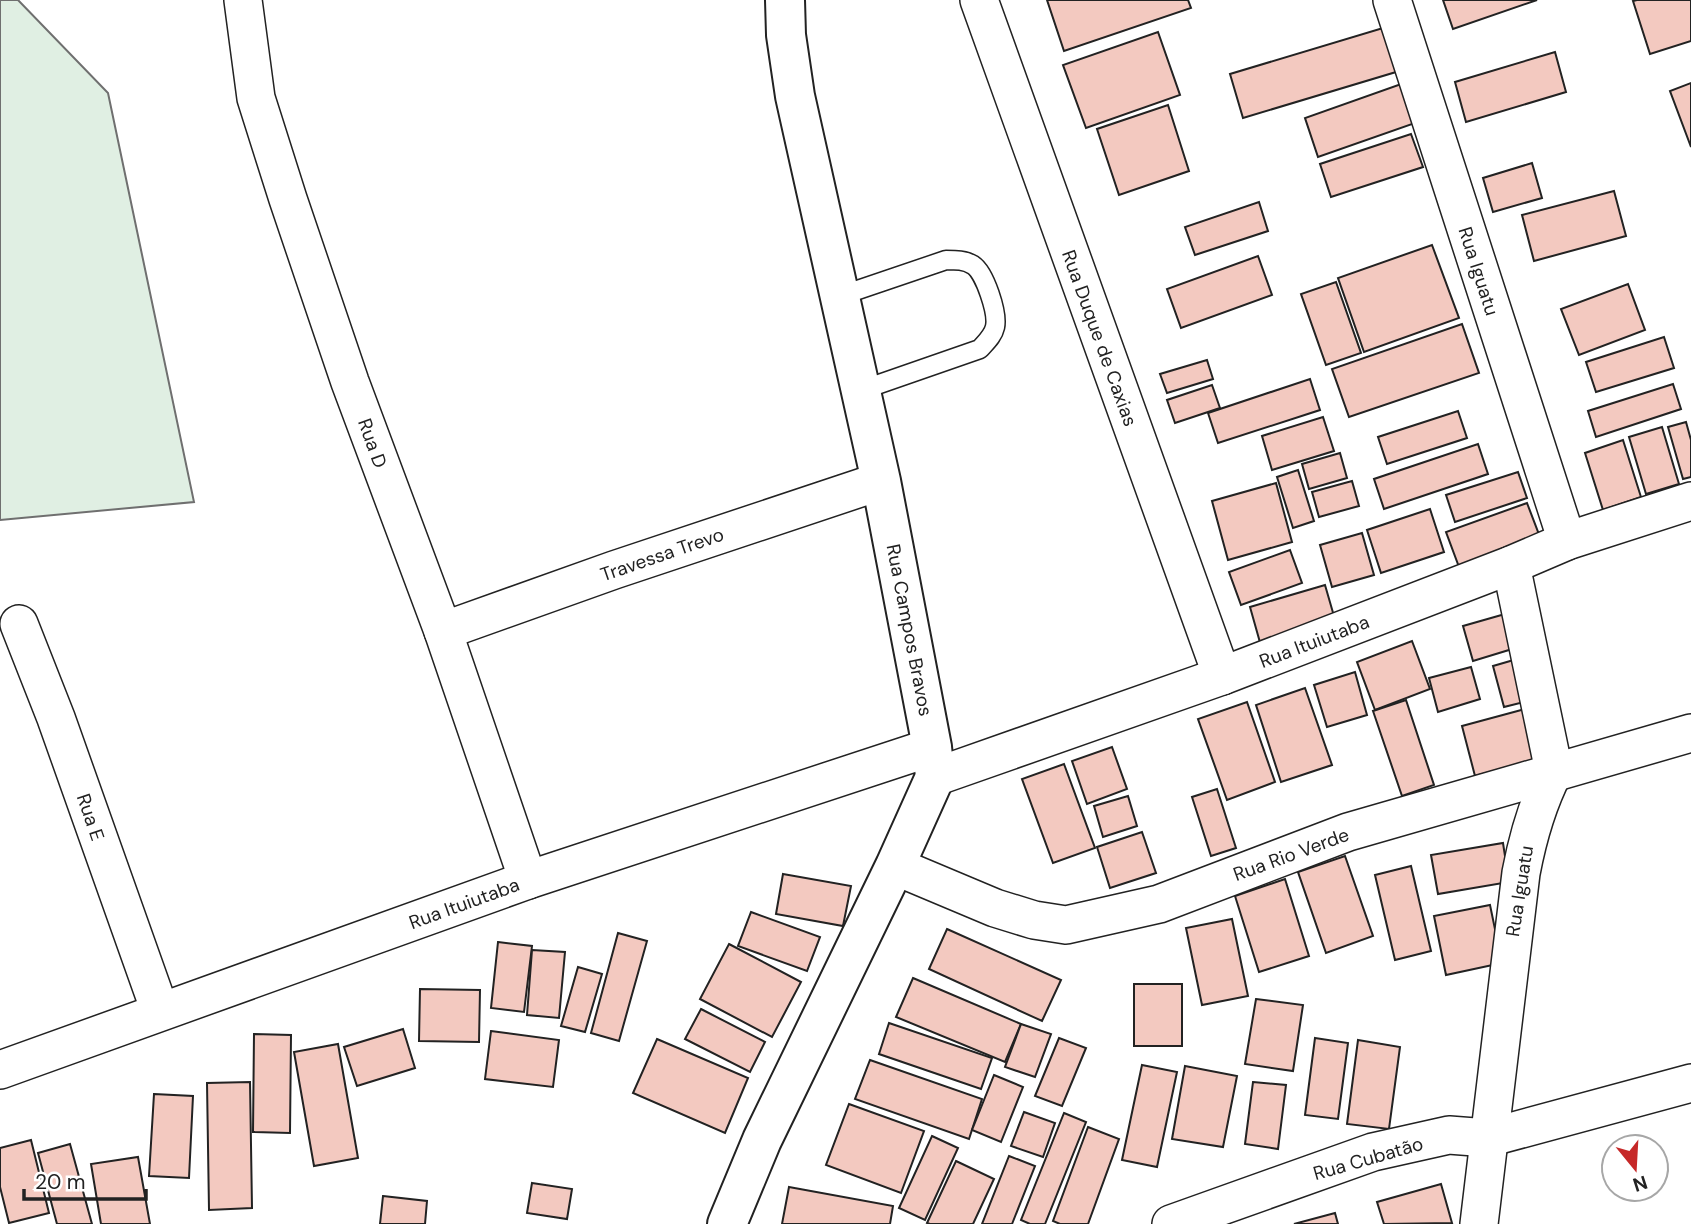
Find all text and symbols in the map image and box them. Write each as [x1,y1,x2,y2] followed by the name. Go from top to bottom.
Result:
[1452,224,1505,319] street label: Rua Iguatu
[1056,247,1143,430] street label: Rua Duque de Caxias
[352,415,393,471] street label: Rua D
[597,522,727,587] street label: Travessa Trevo
[881,542,938,718] street label: Rua Campos Bravos
[1256,609,1373,674] street label: Rua Ituiutaba
[71,790,110,844] street label: Rua E
[1230,822,1352,887] street label: Rua Rio Verde
[1500,844,1539,938] street label: Rua Iguatu
[405,872,523,935] street label: Rua Ituiutaba
[1310,1131,1426,1186] street label: Rua Cubatão
[1600,1133,1670,1203] north arrow
[24,1158,147,1202] scale bar
[35,1168,86,1196] text: 20 m
[1630,1170,1651,1198] text: N

